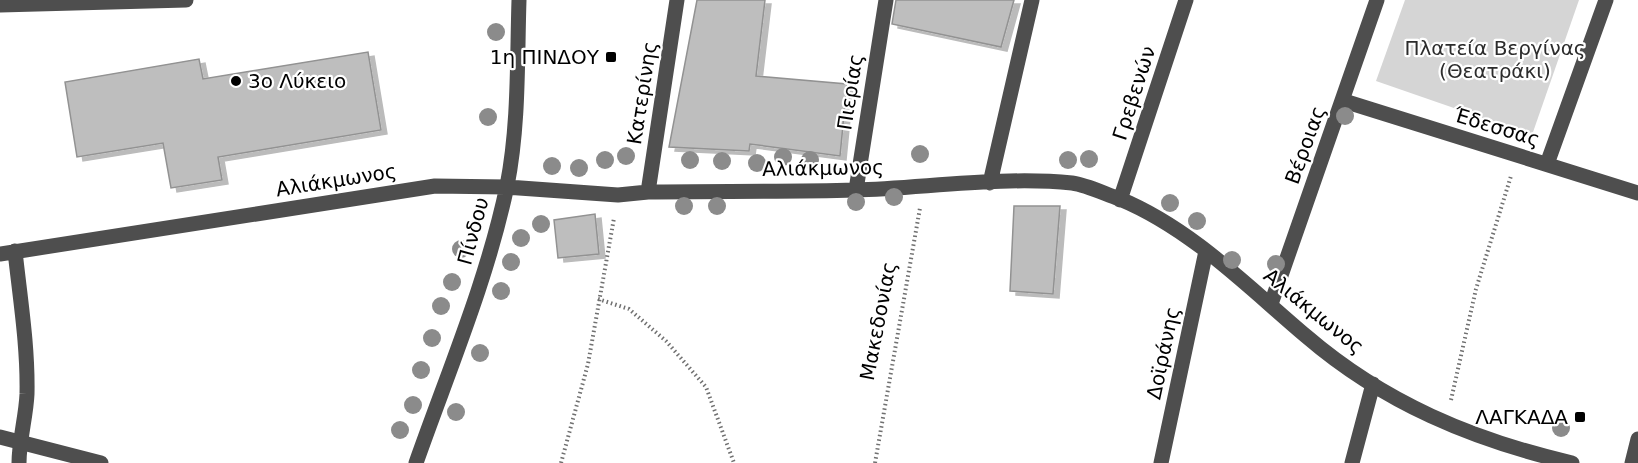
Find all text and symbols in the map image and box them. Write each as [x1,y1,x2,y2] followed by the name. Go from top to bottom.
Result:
[1404,36,1586,83] park label: Πλατεία Βεργίνας (Θεατράκι)
[622,40,662,146] street label: Κατερίνης
[1108,43,1160,143] street label: Γρεβενών
[490,45,600,69] place label: 1η ΠΙΝΔΟΥ
[604,50,618,64] marker: 1η ΠΙΝΔΟΥ
[832,52,868,132] street label: Πιερίας
[248,69,346,93] place label: 3ο Λύκειο
[229,74,243,88] marker: 3ο Λύκειο
[1450,102,1543,151] street label: Έδεσσας
[1280,103,1330,187] street label: Βέροιας
[762,155,884,181] street label: Αλιάκμωνος
[274,159,398,201] street label: Αλιάκμωνος
[452,195,494,267] street label: Πίνδου
[855,260,901,382] street label: Μακεδονίας
[1259,263,1369,359] street label: Αλιάκμωνος
[1141,304,1185,402] street label: Δοϊράνης
[1475,405,1568,429] place label: ΛΑΓΚΑΔΑ
[1573,410,1587,424] marker: ΛΑΓΚΑΔΑ

